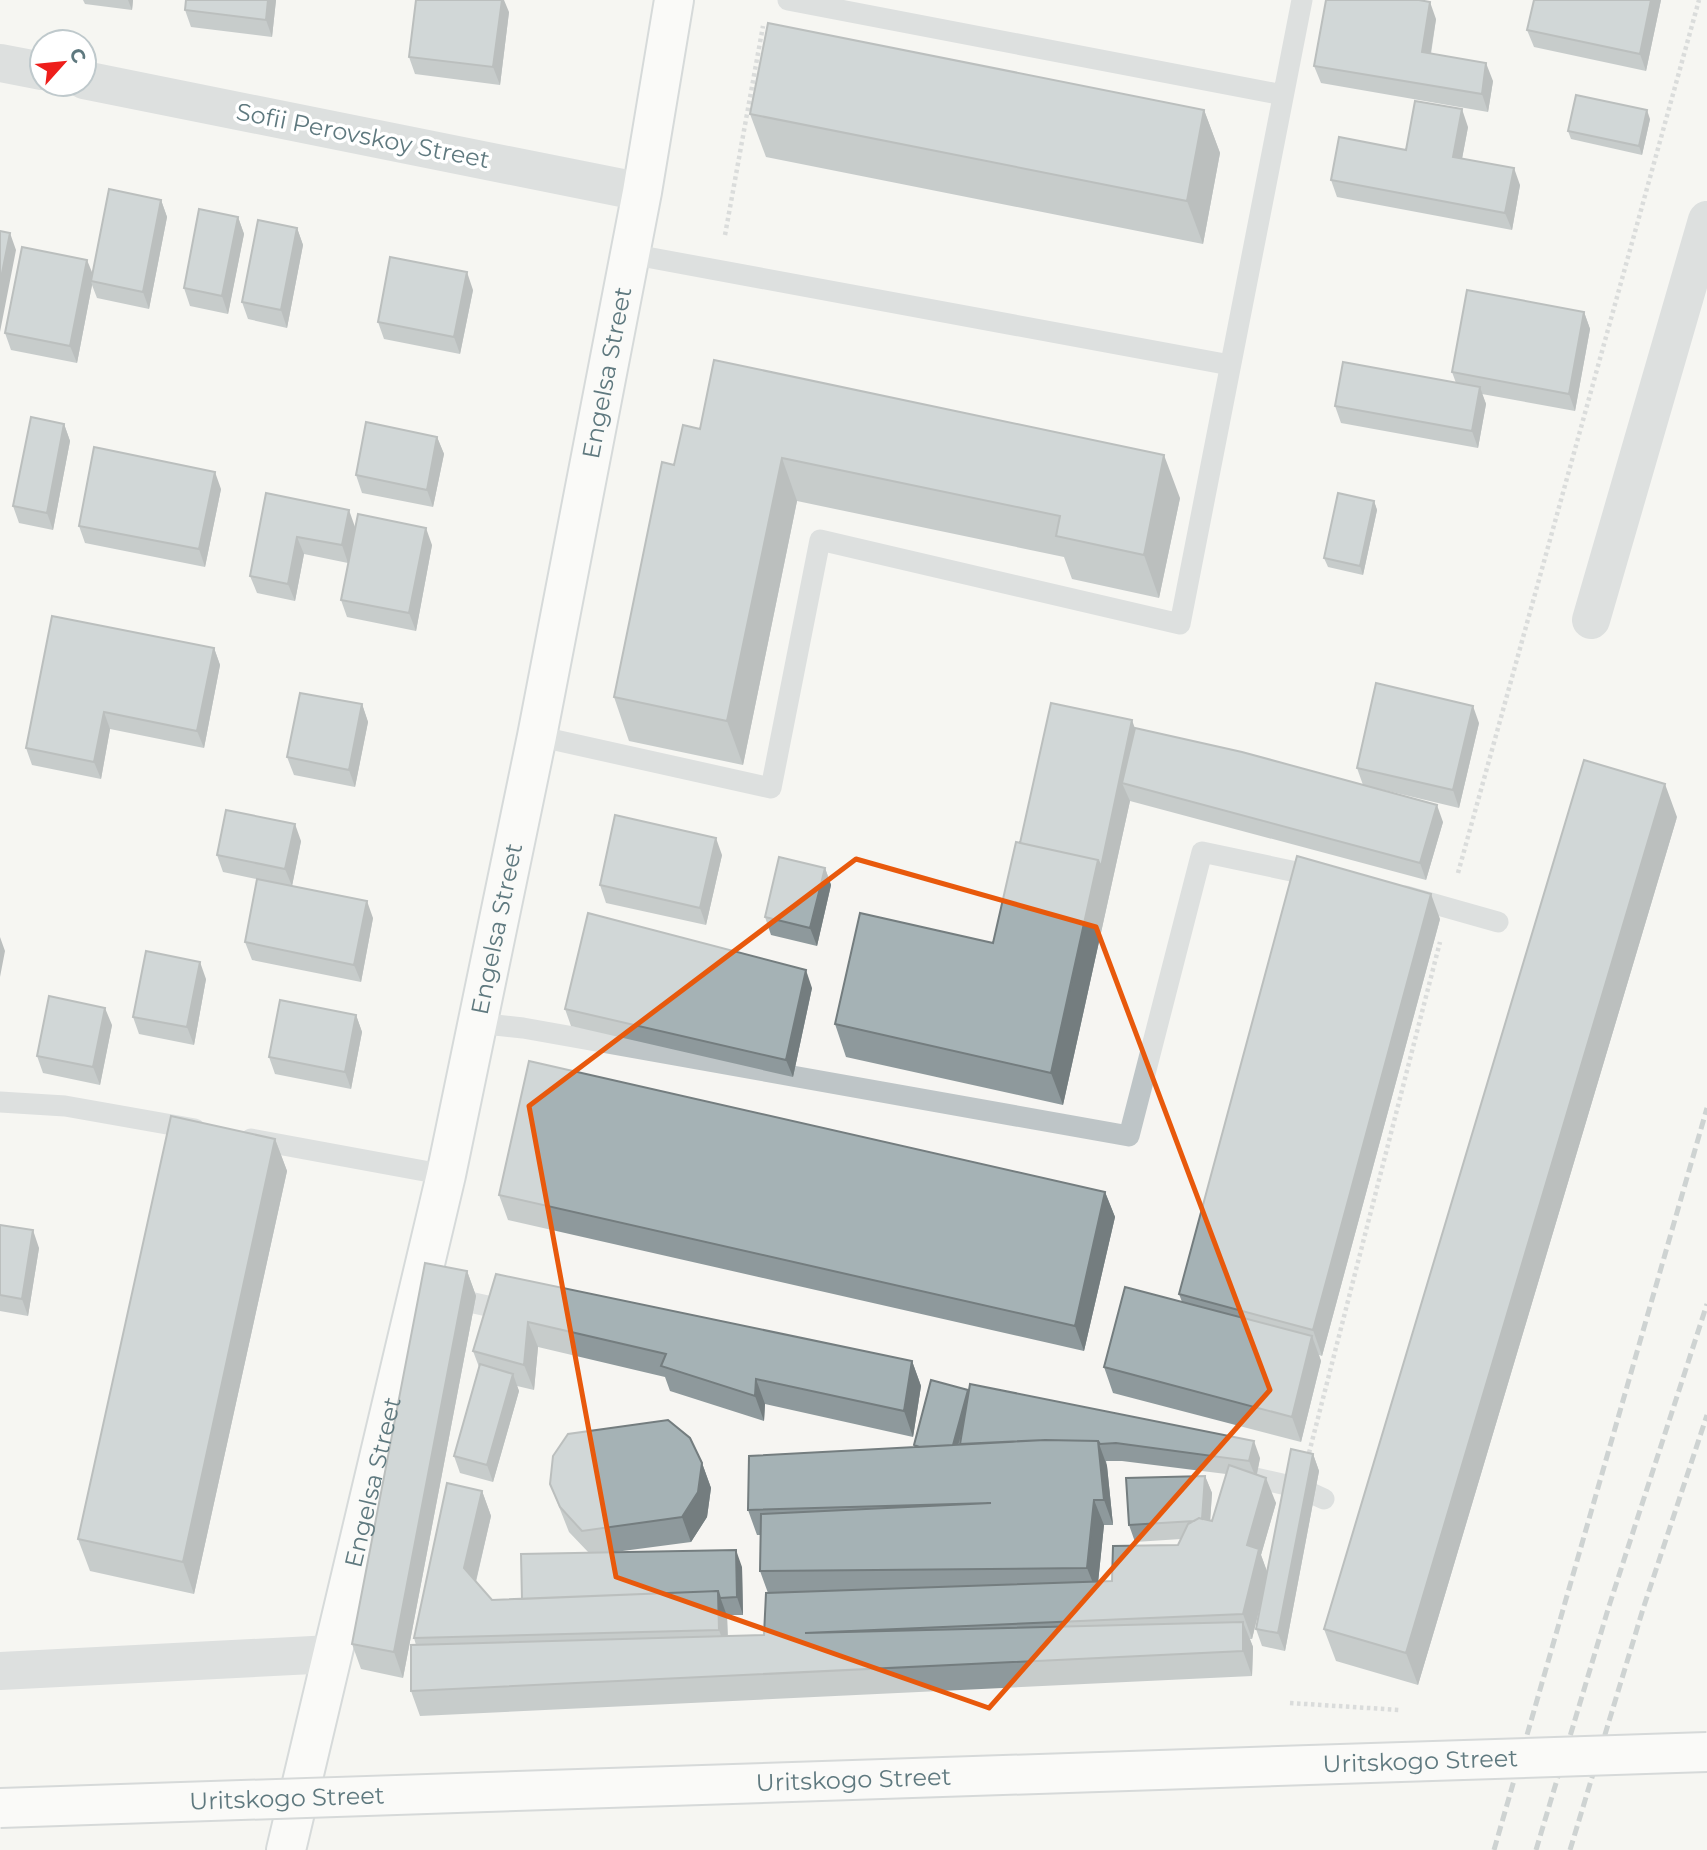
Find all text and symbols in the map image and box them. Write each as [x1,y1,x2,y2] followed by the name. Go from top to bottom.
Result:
[28,28,98,98] north arrow
[64,44,91,67] text: С
[234,97,493,174] street label: Sofii Perovskoy Street
[576,284,637,461] street label: Engelsa Street
[465,840,528,1017] street label: Engelsa Street
[338,1394,407,1570] street label: Engelsa Street
[1322,1743,1519,1779] street label: Uritskogo Street
[755,1762,952,1797] street label: Uritskogo Street
[189,1780,385,1816] street label: Uritskogo Street

